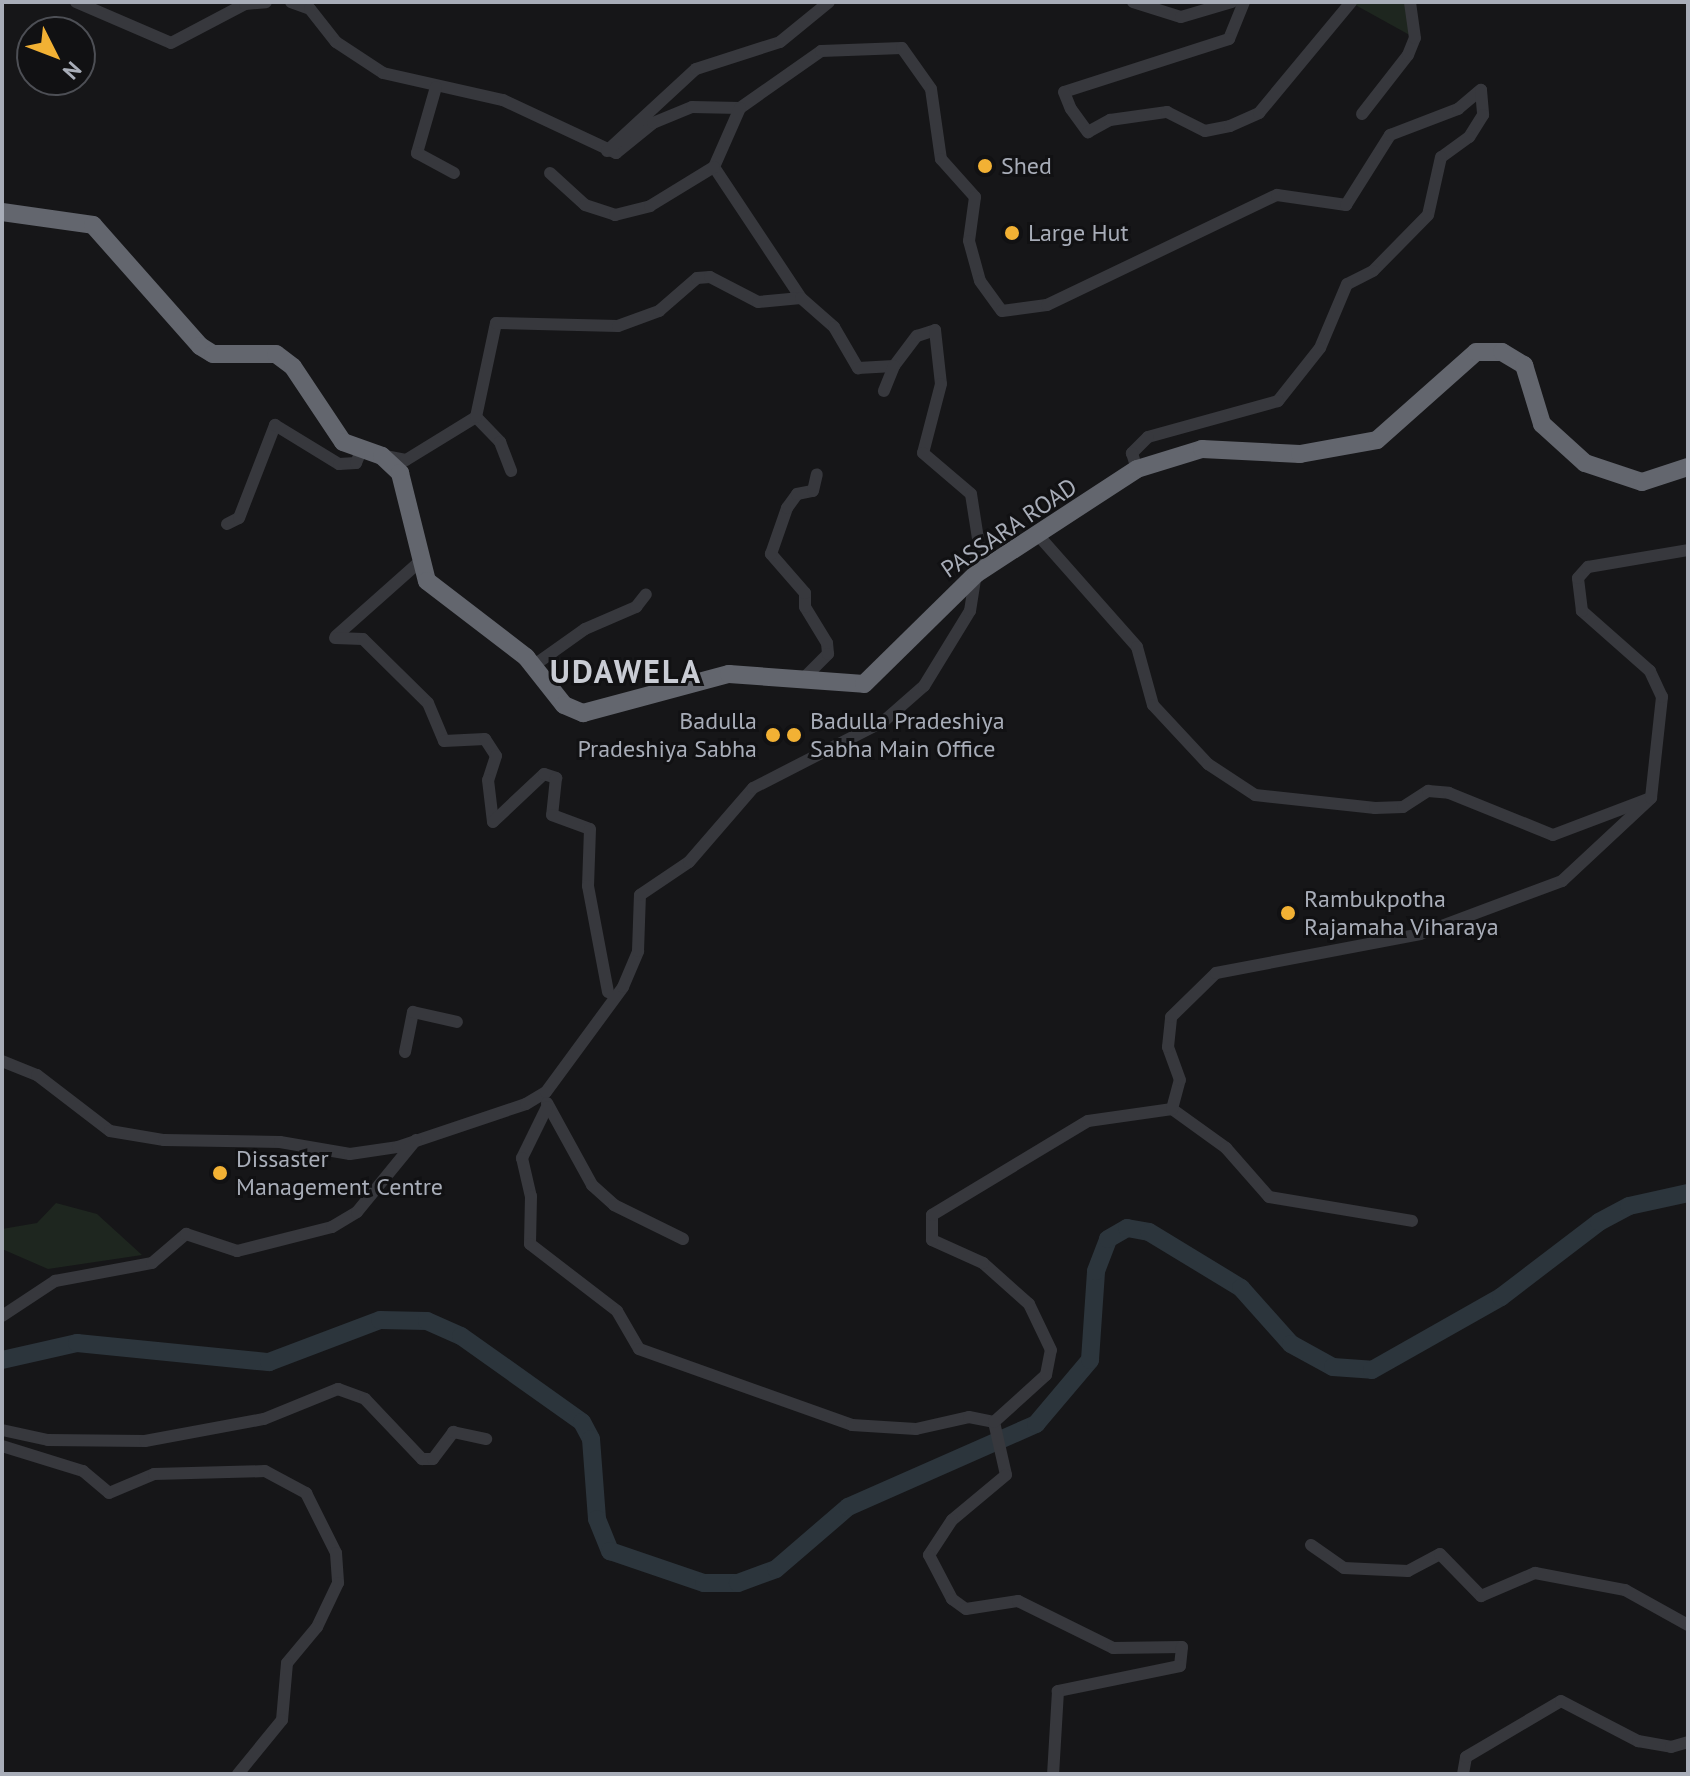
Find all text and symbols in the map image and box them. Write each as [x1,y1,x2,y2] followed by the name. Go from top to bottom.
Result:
[16,16,96,96] north arrow
[57,56,88,85] text: N
[1001,152,1052,180] place label: Shed
[976,157,994,175] marker: Shed
[1028,219,1129,247] place label: Large Hut
[1003,224,1021,242] marker: Large Hut
[935,472,1083,584] street label: PASSARA ROAD
[550,652,702,690] district label: UDAWELA
[577,707,757,763] place label: Badulla Pradeshiya Sabha
[810,707,1005,763] place label: Badulla Pradeshiya Sabha Main Office
[764,726,782,744] marker: Badulla Pradeshiya Sabha
[785,726,803,744] marker: Badulla Pradeshiya Sabha Main Office
[1304,885,1499,941] place label: Rambukpotha Rajamaha Viharaya
[1279,904,1297,922] marker: Rambukpotha Rajamaha Viharaya
[236,1145,443,1201] place label: Dissaster Management Centre
[211,1164,229,1182] marker: Dissaster Management Centre

